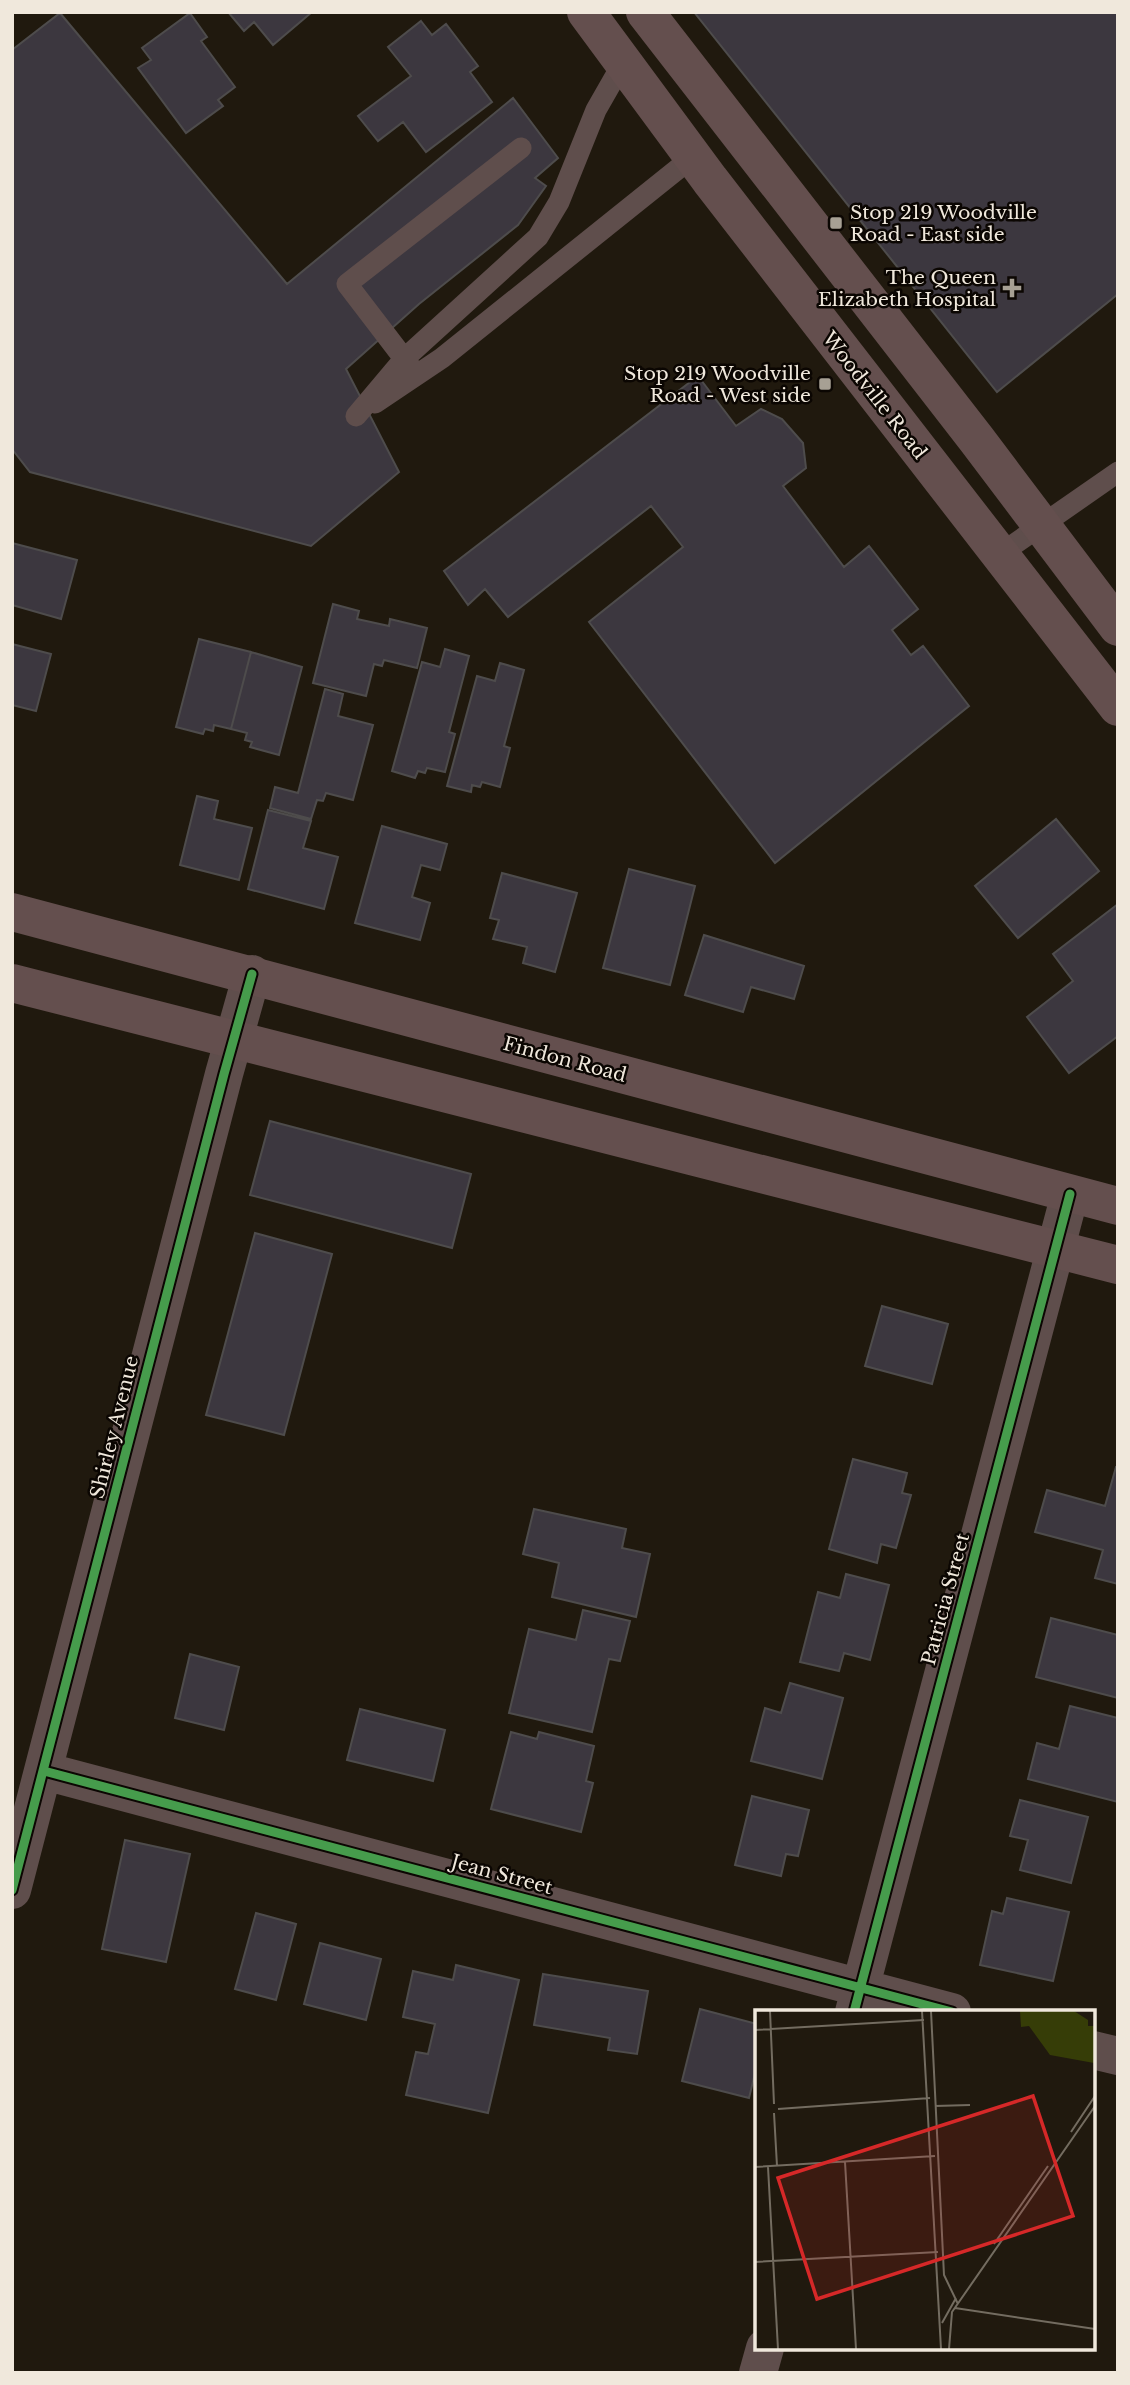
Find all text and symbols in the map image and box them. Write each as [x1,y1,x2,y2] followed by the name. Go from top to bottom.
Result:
[850,201,1037,246] place label: Stop 219 Woodville Road - East side
[828,215,844,231] marker: Stop 219 Woodville Road - East side
[818,266,996,311] place label: The Queen Elizabeth Hospital
[1002,278,1022,298] marker: The Queen Elizabeth Hospital
[817,326,932,464] street label: Woodville Road
[624,362,811,407] place label: Stop 219 Woodville Road - West side
[817,376,833,392] marker: Stop 219 Woodville Road - West side
[501,1032,629,1087] street label: Findon Road
[86,1353,143,1501] street label: Shirley Avenue
[917,1530,974,1668] street label: Patricia Street
[446,1849,556,1899] street label: Jean Street
[755,2010,1095,2350] inset map

